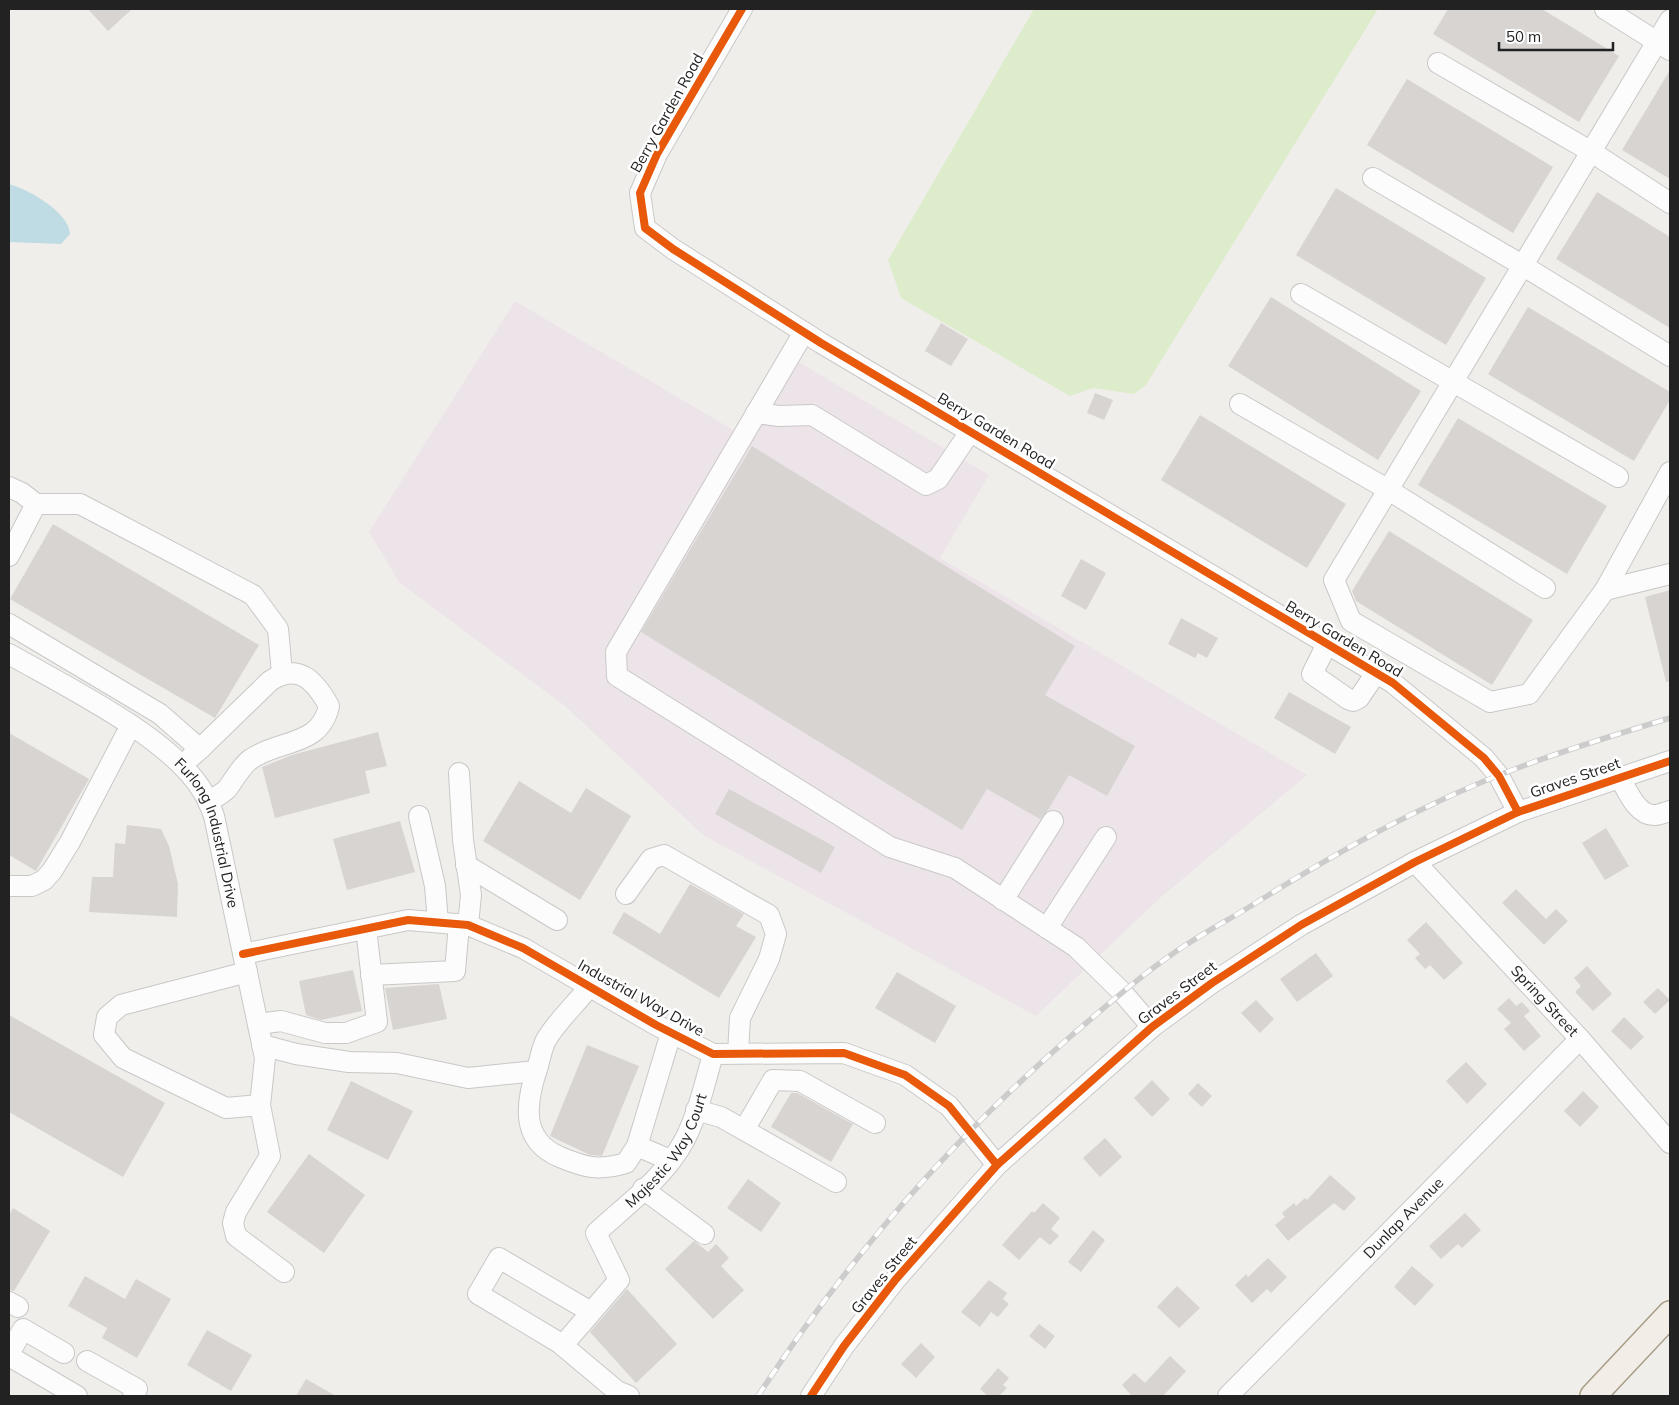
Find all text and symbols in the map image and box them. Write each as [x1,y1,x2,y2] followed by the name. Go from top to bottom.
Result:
[1499,20,1613,52] scale bar
[1506,27,1541,46] text: 50 m
[626,50,707,176] street label: Berry Garden Road
[934,388,1058,473] street label: Berry Garden Road
[1282,596,1406,681] street label: Berry Garden Road
[1527,753,1622,802] street label: Graves Street
[171,754,243,910] street label: Furlong Industrial Drive
[575,955,708,1040] street label: Industrial Way Drive
[1133,957,1220,1029] street label: Graves Street
[1507,961,1583,1040] street label: Spring Street
[621,1091,711,1212] street label: Majestic Way Court
[1359,1173,1447,1262] street label: Dunlap Avenue
[847,1232,921,1317] street label: Graves Street

